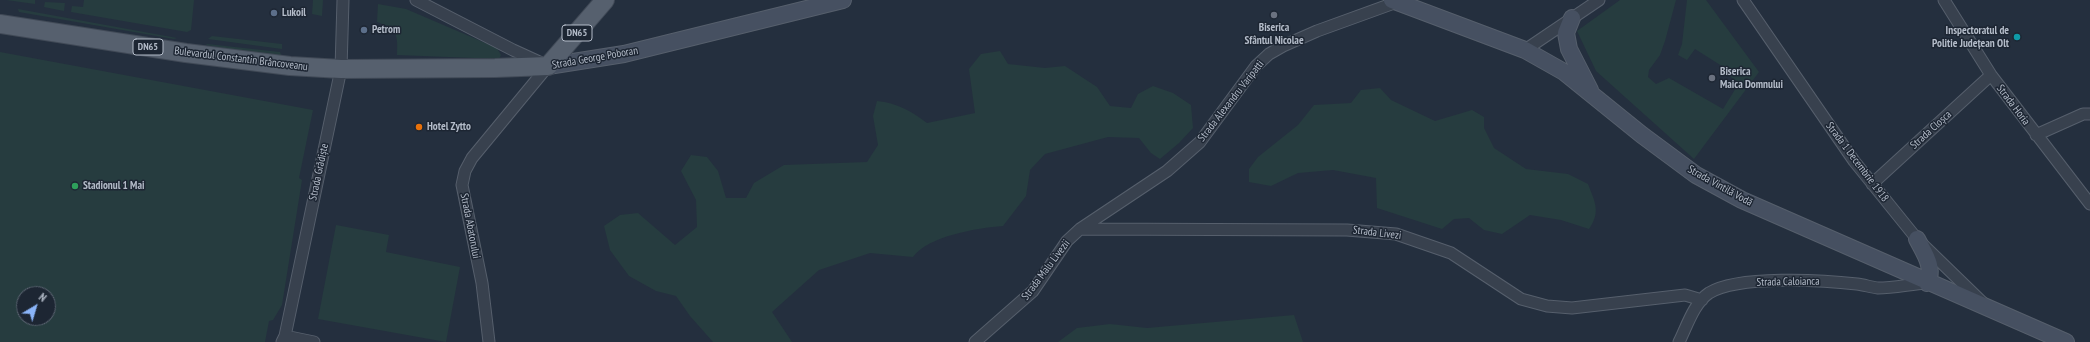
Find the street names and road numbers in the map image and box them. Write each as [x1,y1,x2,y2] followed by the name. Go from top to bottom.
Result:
[562,25,592,41] road number: DN65
[133,39,163,55] road number: DN65
[173,44,309,74] street label: Bulevardul Constantin Brâncoveanu
[551,44,639,72] street label: Strada George Poboran
[1195,58,1267,144] street label: Strada Alexandru Varipatti
[1994,82,2032,128] street label: Strada Horia
[1908,108,1954,152] street label: Strada Cloșca
[1823,120,1891,204] street label: Strada 1 Decembrie 1918
[307,142,331,202] street label: Strada Grădiște
[1685,163,1755,209] street label: Strada Vintilă Vodă
[457,192,483,260] street label: Strada Abatorului
[1352,223,1402,243] street label: Strada Livezi
[1019,237,1073,303] street label: Strada Malu Livezii
[1756,275,1820,289] street label: Strada Caloianca

